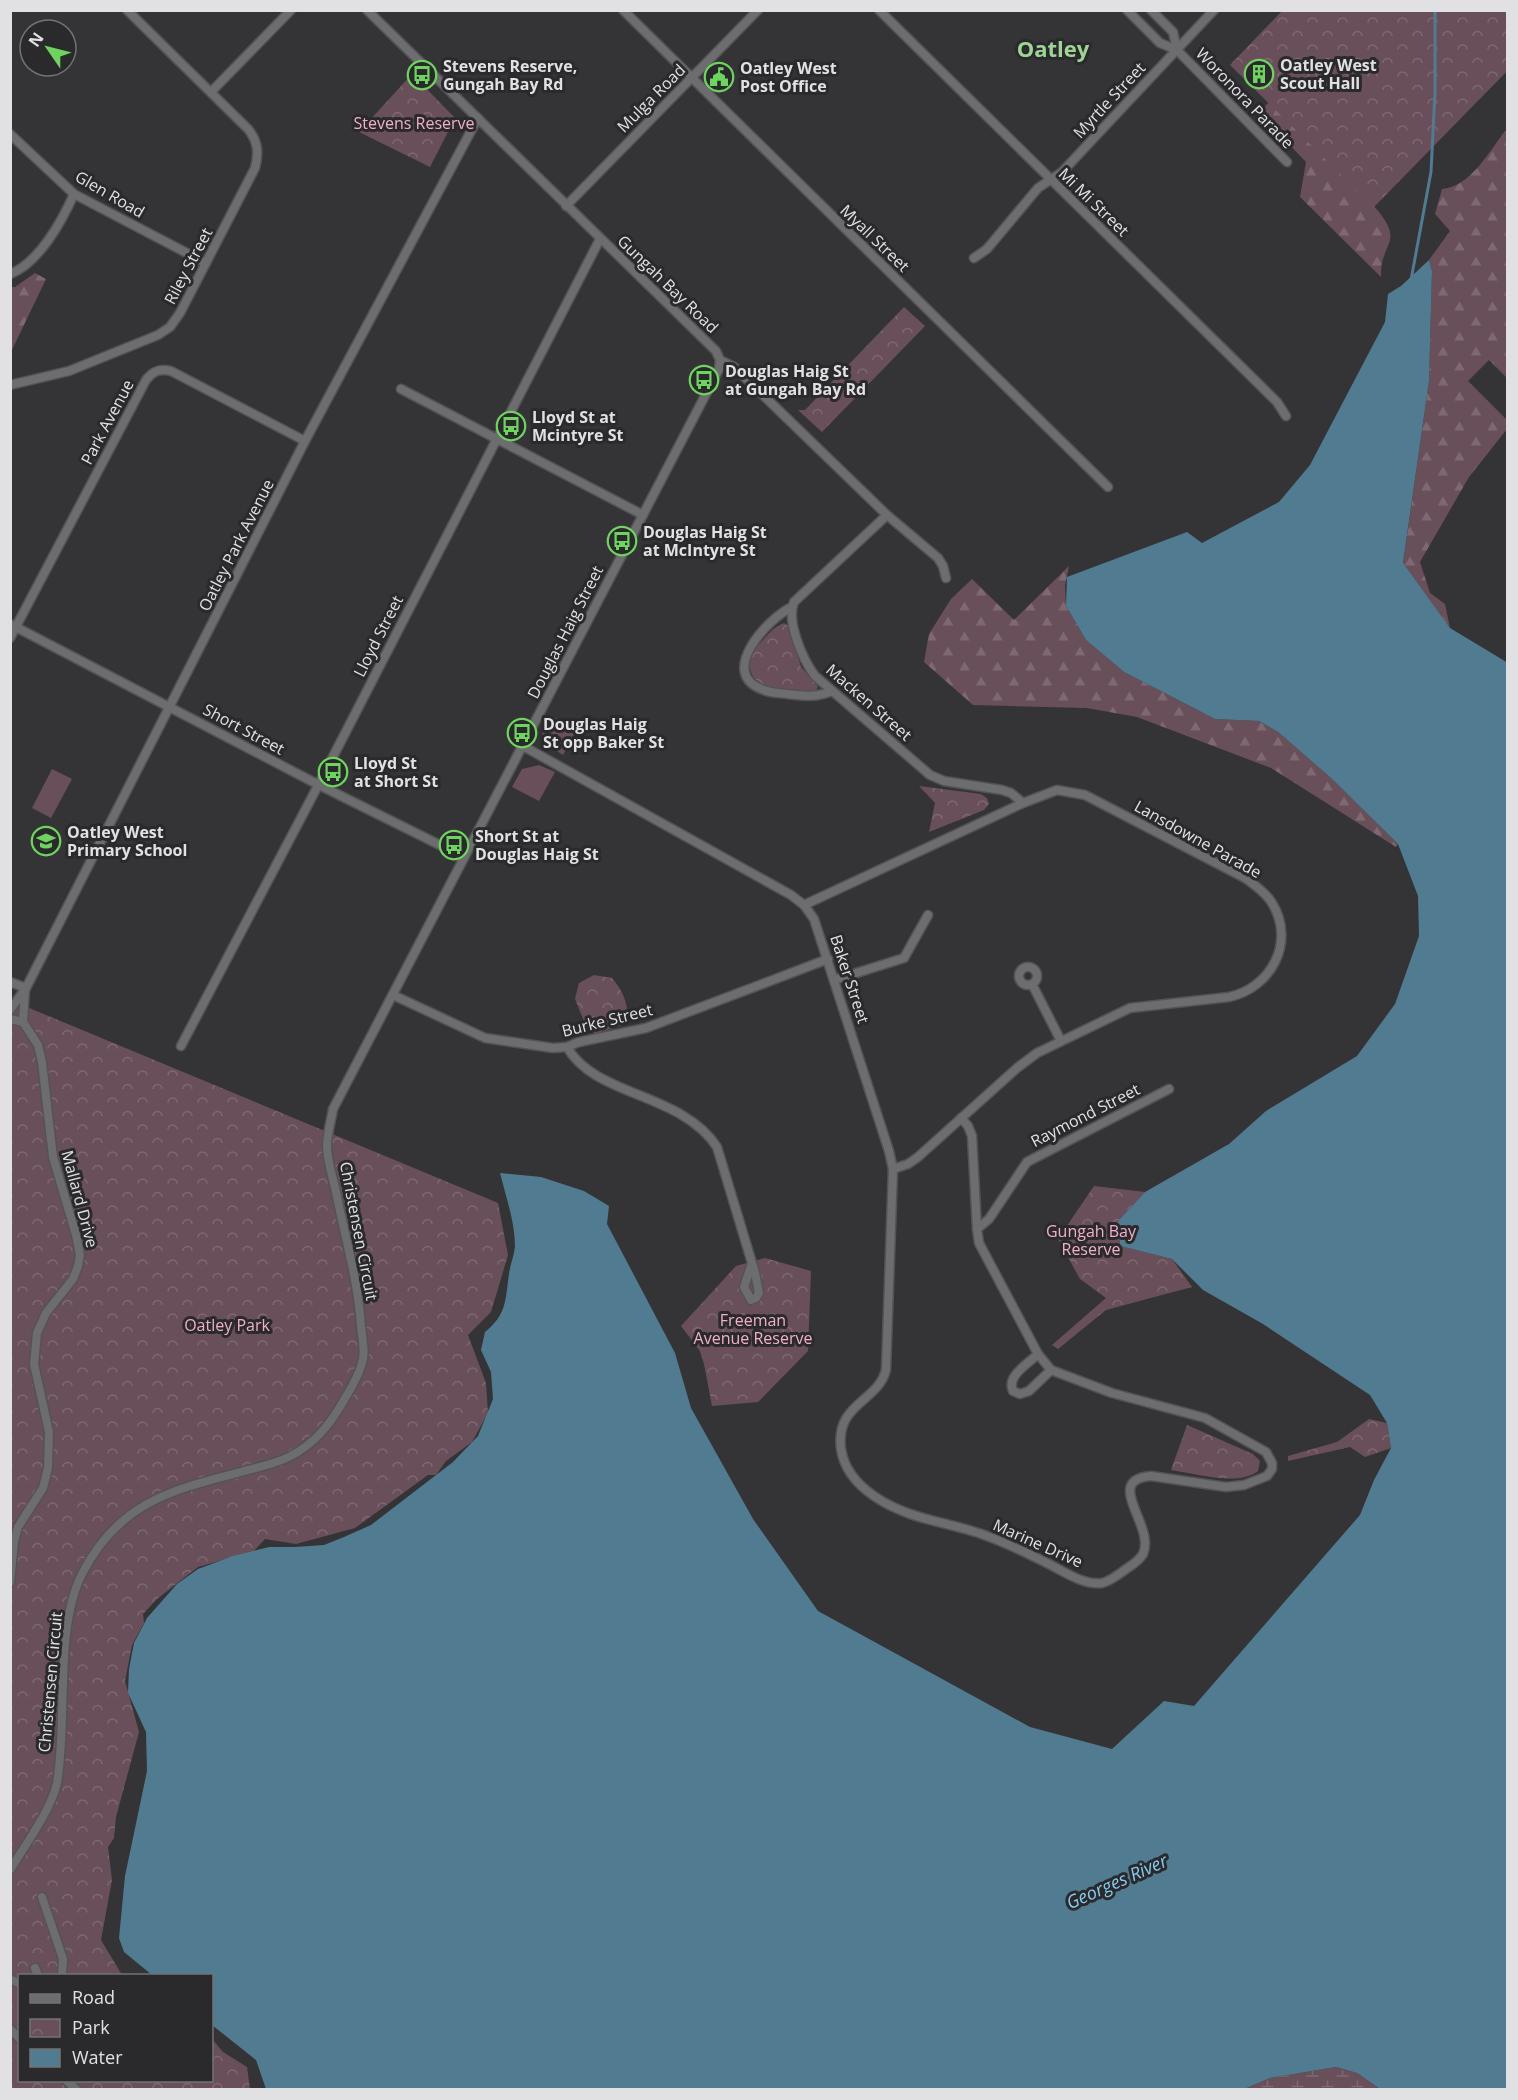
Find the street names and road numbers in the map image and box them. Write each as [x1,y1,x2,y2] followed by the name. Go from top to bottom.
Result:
[1191,43,1299,153] street label: Woronora Parade
[1068,57,1150,143] street label: Myrtle Street
[612,59,690,137] street label: Mulga Road
[1054,163,1134,241] street label: Mi Mi Street
[71,165,149,223] street label: Glen Road
[836,199,915,277] street label: Myall Street
[159,224,218,308] street label: Riley Street
[613,230,723,338] street label: Gungah Bay Road
[75,376,139,468] street label: Park Avenue
[193,475,279,615] street label: Oatley Park Avenue
[522,561,608,702] street label: Douglas Haig Street
[348,591,408,680] street label: Lloyd Street
[821,659,917,746] street label: Macken Street
[199,698,289,760] street label: Short Street
[1130,795,1266,883] street label: Lansdowne Parade
[825,932,875,1026] street label: Baker Street
[559,998,655,1042] street label: Burke Street
[1027,1078,1144,1152] street label: Raymond Street
[56,1148,104,1250] street label: Mallard Drive
[335,1160,383,1303] street label: Christensen Circuit
[990,1513,1086,1573] street label: Marine Drive
[33,1610,67,1753] street label: Christensen Circuit

